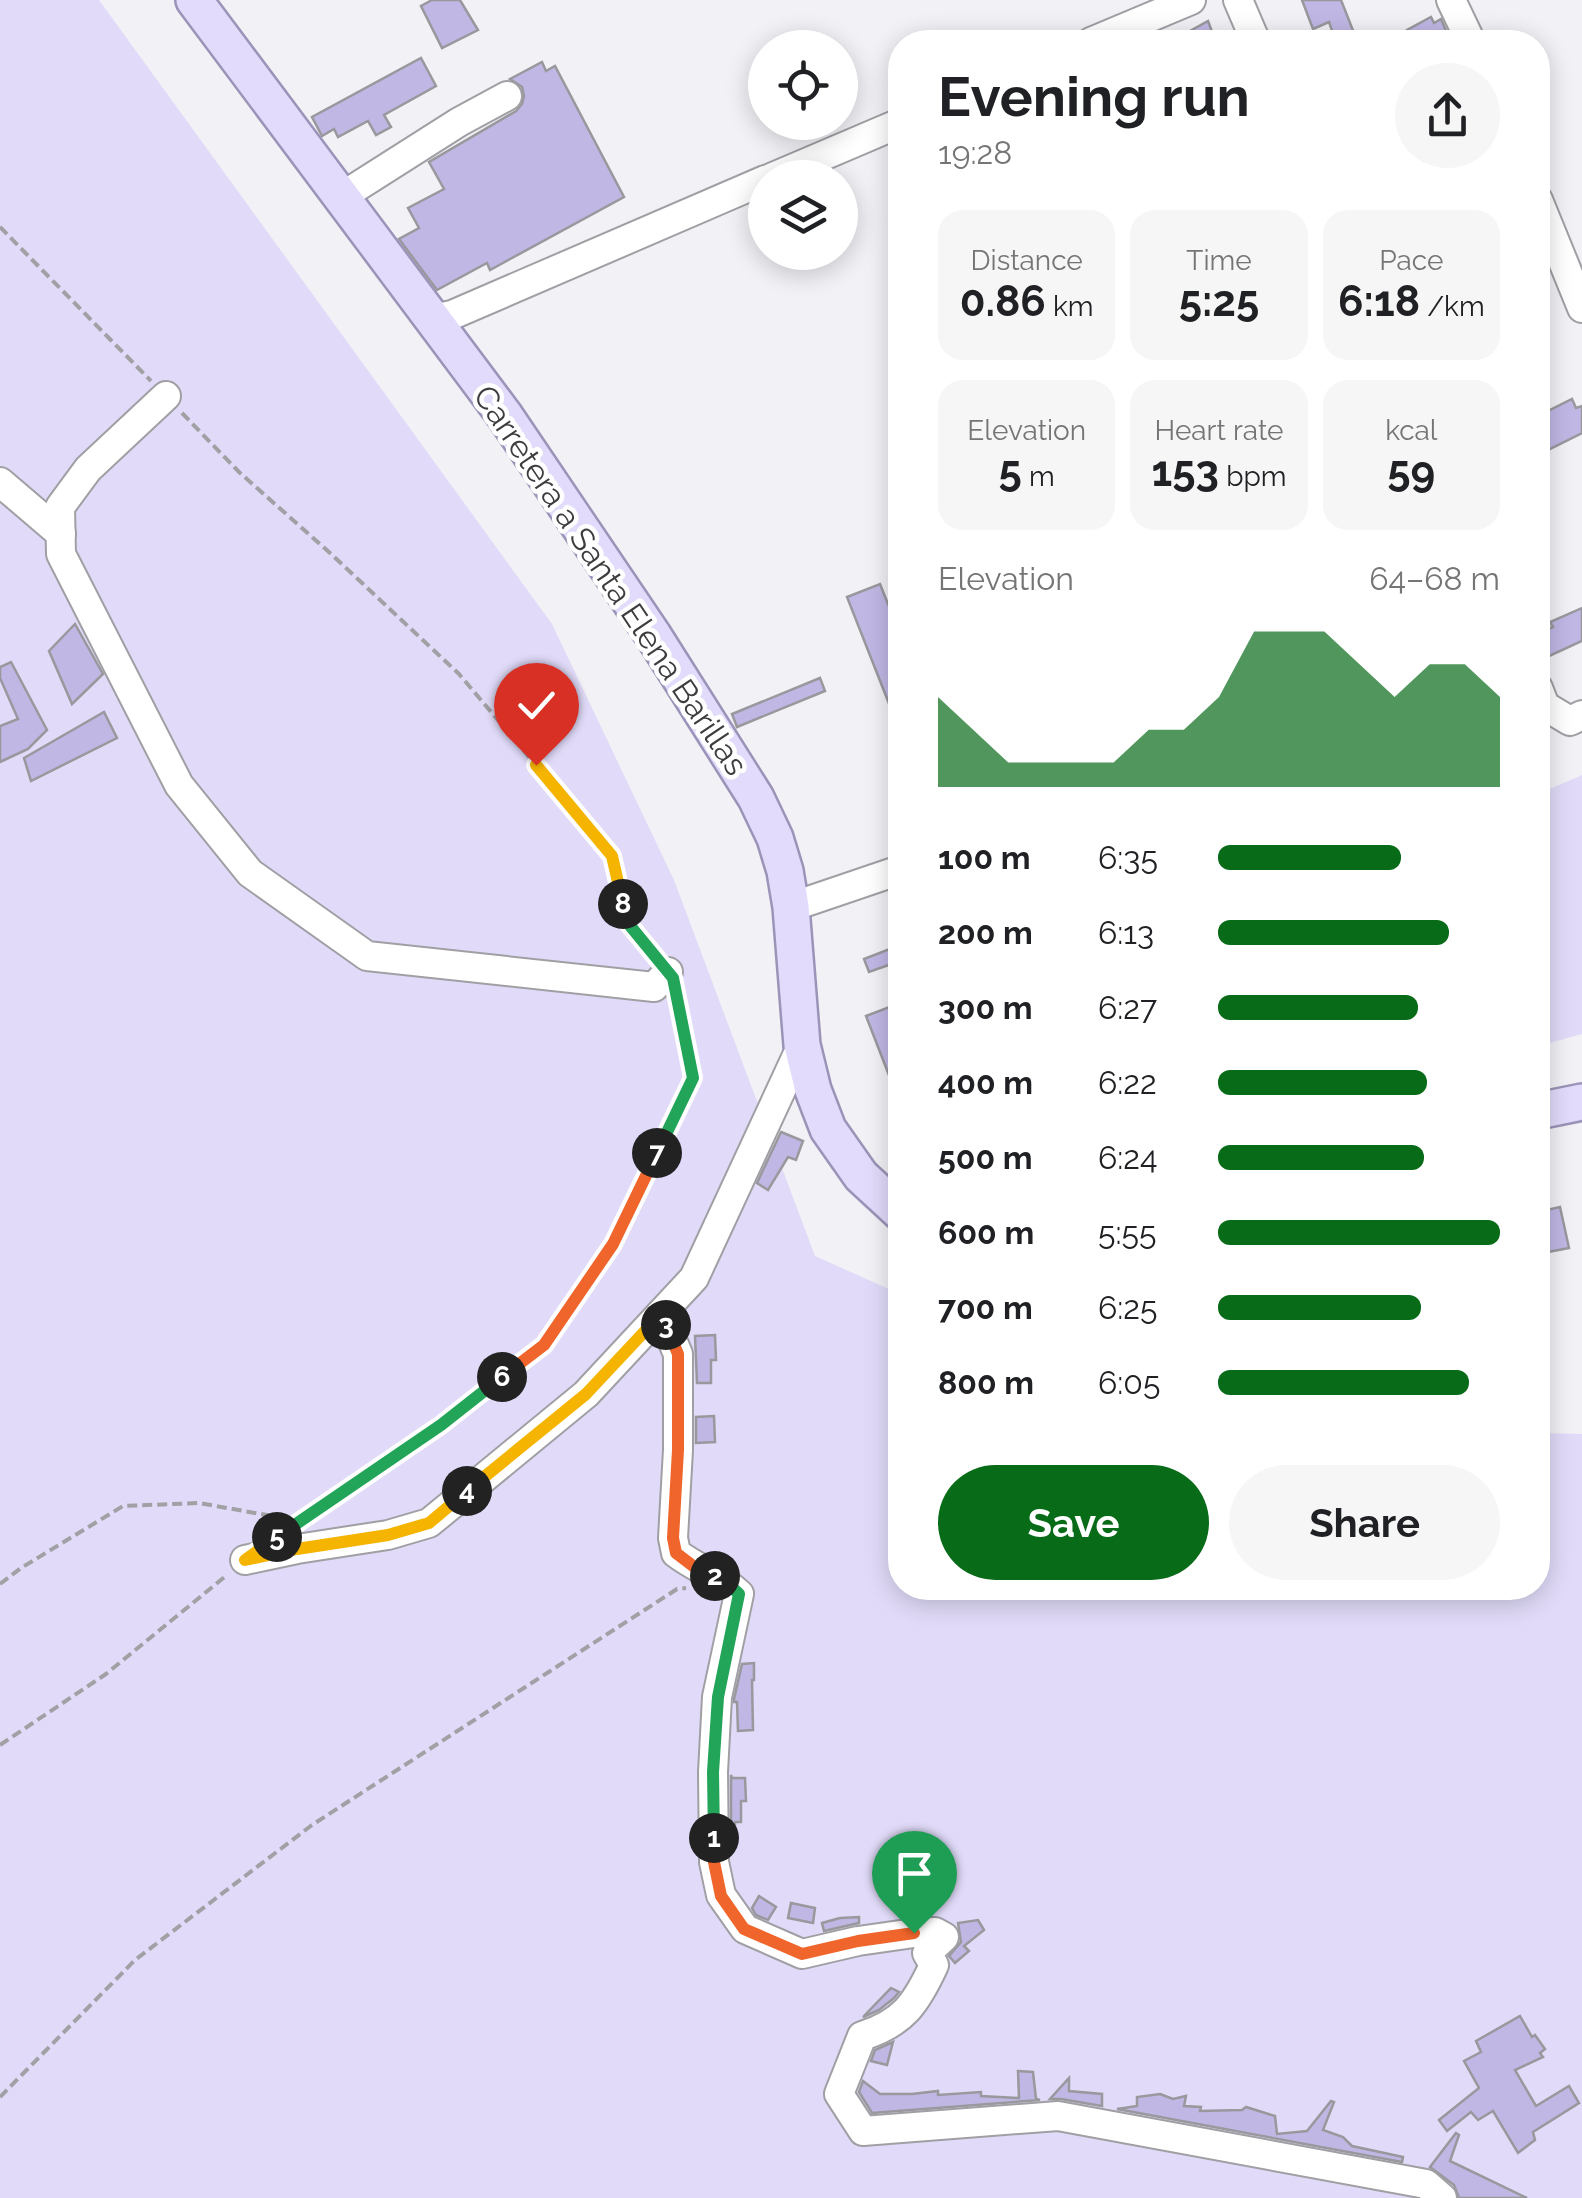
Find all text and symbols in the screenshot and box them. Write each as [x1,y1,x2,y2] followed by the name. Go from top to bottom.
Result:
[748,30,858,270] map controls
[748,30,858,140] button: locate
[1395,63,1500,168] button: share
[938,64,1250,129] text: Evening run
[938,134,1012,171] text: 19:28
[748,160,858,270] button: layers
[971,244,1083,277] text: Distance
[1186,244,1252,277] text: Time
[1379,244,1443,277] text: Pace
[960,277,1046,326] text: 0.86
[1179,277,1259,326] text: 5:25
[1338,277,1420,326] text: 6:18
[1046,290,1094,323] text: km
[1420,290,1485,323] text: /km
[467,378,755,782] street label: Carretera a Santa Elena Barillas
[967,414,1086,447] text: Elevation
[1155,414,1283,447] text: Heart rate
[1385,414,1437,447] text: kcal
[999,447,1022,496] text: 5
[1152,447,1219,496] text: 153
[1387,447,1435,496] text: 59
[1022,460,1055,493] text: m
[1219,460,1286,493] text: bpm
[938,560,1074,597] text: Elevation
[1369,560,1500,597] text: 64–68 m
[494,663,579,766] pin
[509,678,564,733] icon: check
[938,839,1031,876] text: 100 m
[1098,839,1158,876] text: 6:35
[598,879,648,929] pin: 8
[615,887,631,920] text: 8
[938,914,1033,951] text: 200 m
[1098,914,1154,951] text: 6:13
[938,989,1033,1026] text: 300 m
[1098,989,1157,1026] text: 6:27
[938,1064,1033,1101] text: 400 m
[1098,1064,1157,1101] text: 6:22
[632,1128,682,1178] pin: 7
[649,1136,665,1169] text: 7
[938,1139,1033,1176] text: 500 m
[1098,1139,1157,1176] text: 6:24
[938,1214,1034,1251] text: 600 m
[1098,1214,1156,1251] text: 5:55
[938,1289,1033,1326] text: 700 m
[1098,1289,1157,1326] text: 6:25
[641,1300,691,1350] pin: 3
[658,1308,674,1341] text: 3
[477,1352,527,1402] pin: 6
[494,1360,511,1393] text: 6
[938,1364,1034,1401] text: 800 m
[1098,1364,1160,1401] text: 6:05
[938,1465,1209,1580] button: Save
[1229,1465,1500,1580] button: Share
[442,1466,492,1516] pin: 4
[459,1474,475,1507] text: 4
[252,1512,302,1562] pin: 5
[269,1520,285,1553] text: 5
[690,1551,740,1601] pin: 2
[707,1559,723,1592] text: 2
[689,1813,739,1863] pin: 1
[707,1821,721,1854] text: 1
[872,1831,957,1934] pin
[887,1846,942,1901] icon: arrive

